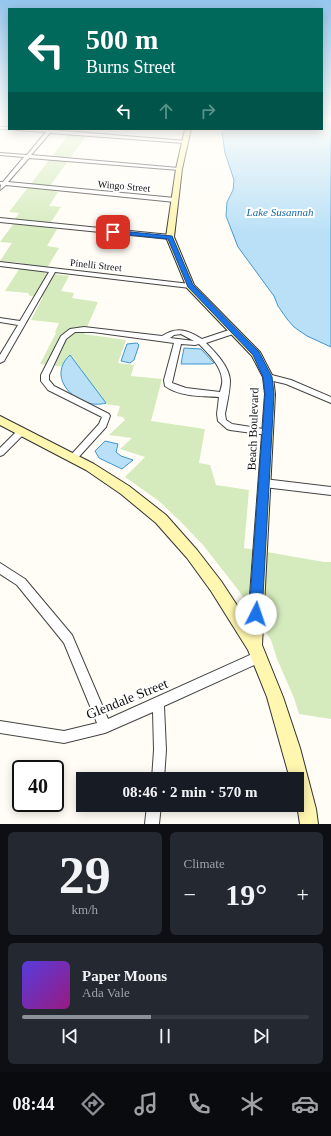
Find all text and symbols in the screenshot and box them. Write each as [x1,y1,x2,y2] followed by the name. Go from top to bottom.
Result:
[20,24,72,76] icon: left
[86,24,158,55] text: 500 m
[86,57,176,77] text: Burns Street
[113,100,135,122] icon: left
[155,100,177,122] icon: ahead
[197,100,219,122] icon: right
[97,178,151,194] street label: Wingo Street
[246,206,314,218] water label: Lake Susannah
[96,215,130,249] pin
[102,221,124,243] icon: arrive
[70,257,123,273] street label: Pinelli Street
[245,387,261,471] street label: Beach Boulevard
[235,593,277,635] position arrow
[84,676,170,722] street label: Glendale Street
[12,760,64,812] speed limit sign: 40
[123,784,258,800] text: 08:46 · 2 min · 570 m
[59,847,111,904] text: 29
[184,856,225,871] text: Climate
[225,878,267,911] text: 19°
[184,882,196,907] text: −
[297,882,309,907] text: +
[71,902,98,917] text: km/h
[82,968,167,984] text: Paper Moons
[82,985,130,1000] text: Ada Vale
[59,1025,81,1047] icon: previous
[154,1025,176,1047] icon: pause
[250,1025,272,1047] icon: next
[79,1090,107,1118] icon: directions
[132,1090,160,1118] icon: music
[185,1090,213,1118] icon: phone
[238,1090,266,1118] icon: climate
[291,1090,319,1118] icon: car
[12,1094,54,1114] text: 08:44

